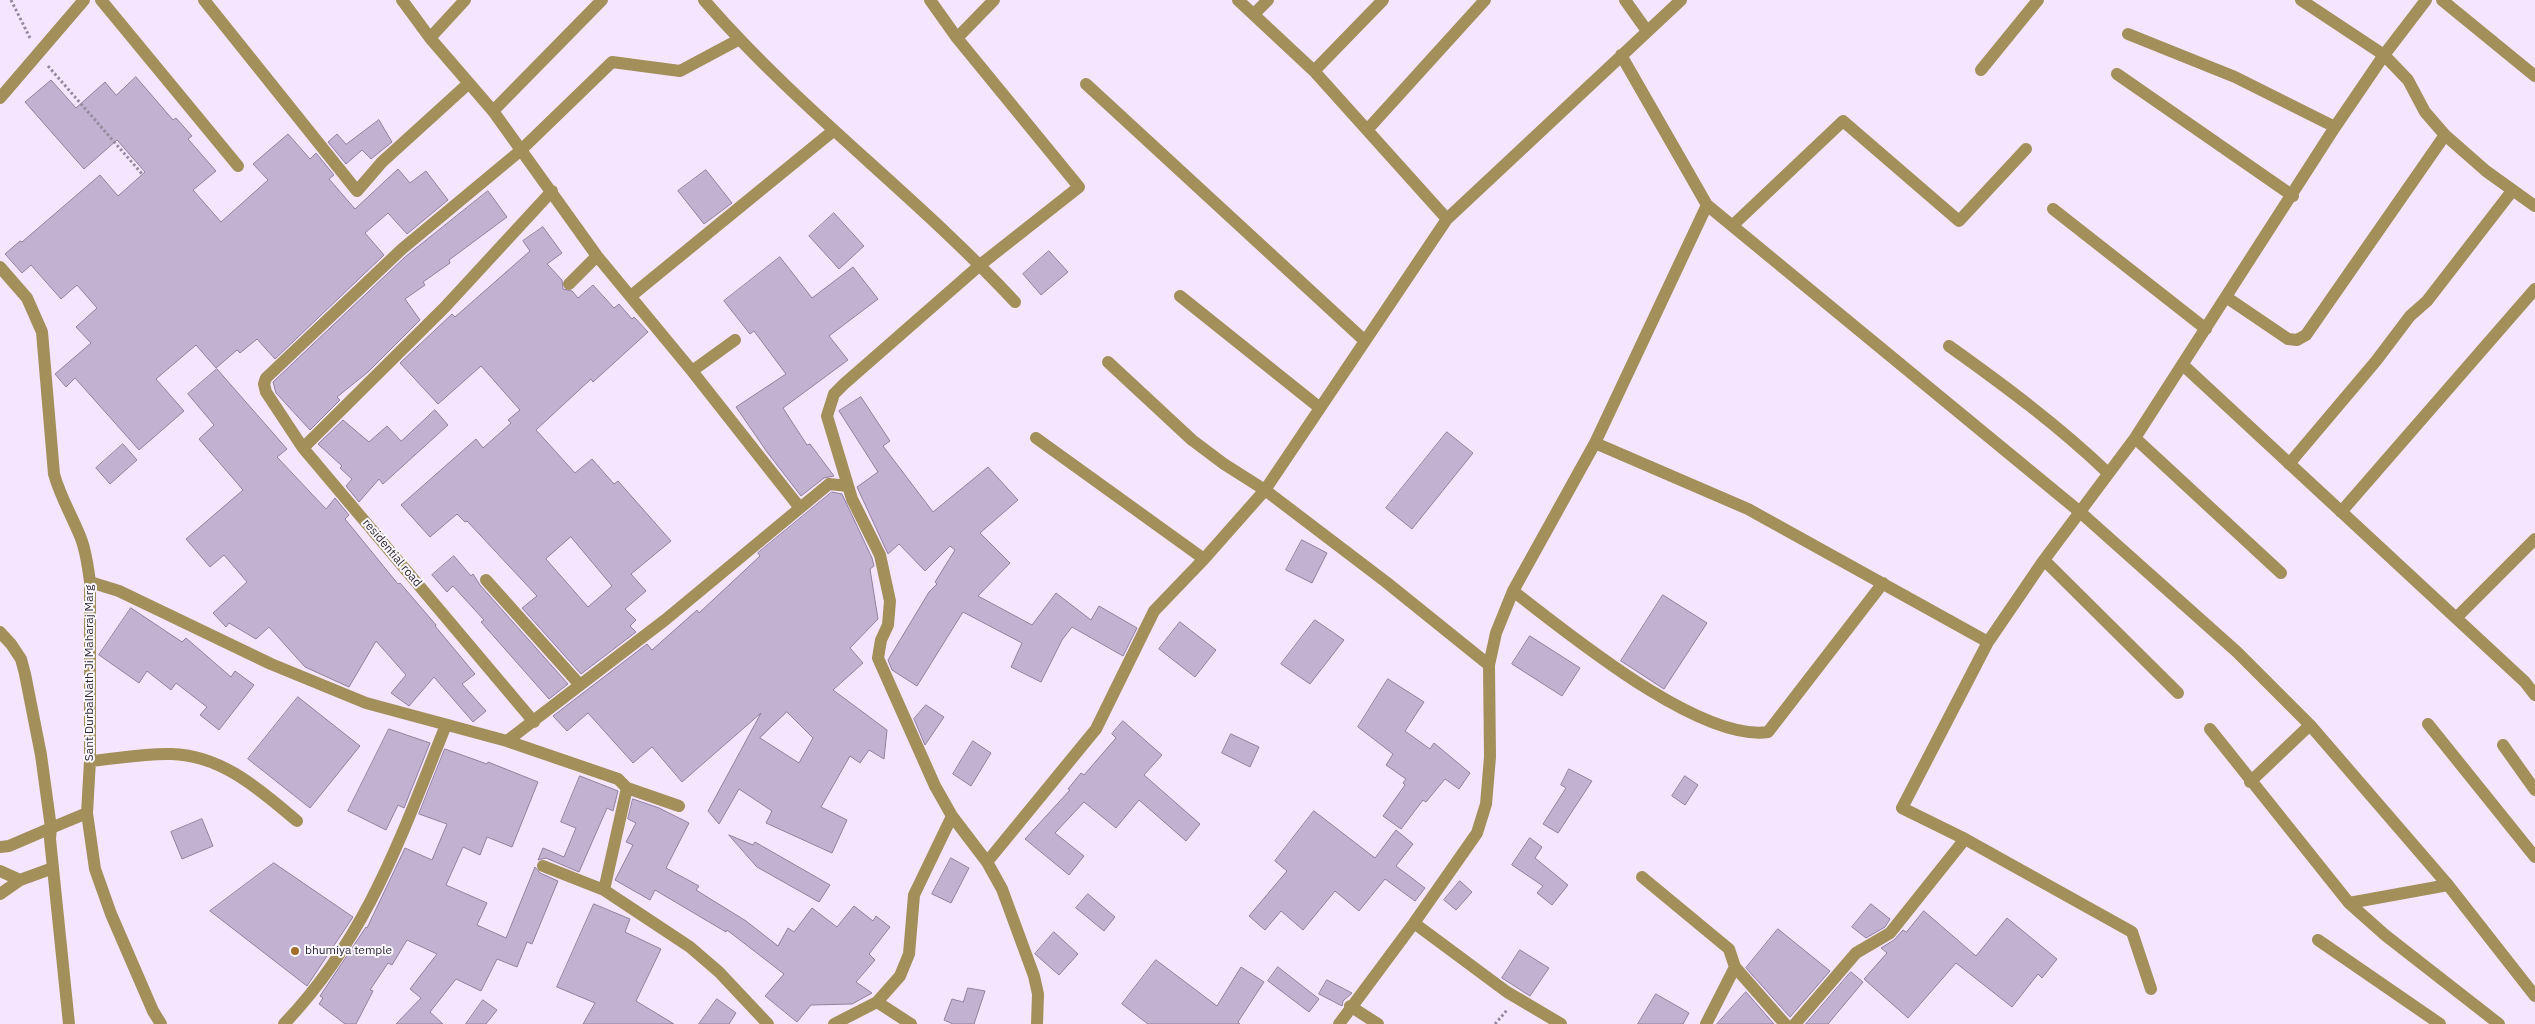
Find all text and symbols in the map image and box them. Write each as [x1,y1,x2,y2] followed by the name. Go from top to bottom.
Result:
[359,516,425,590] street label: residential road
[83,585,97,761] street label: Sant DurbalNath Ji Maharaj Marg
[305,944,392,958] place label: bhumiya temple
[289,945,301,957] marker: bhumiya temple

